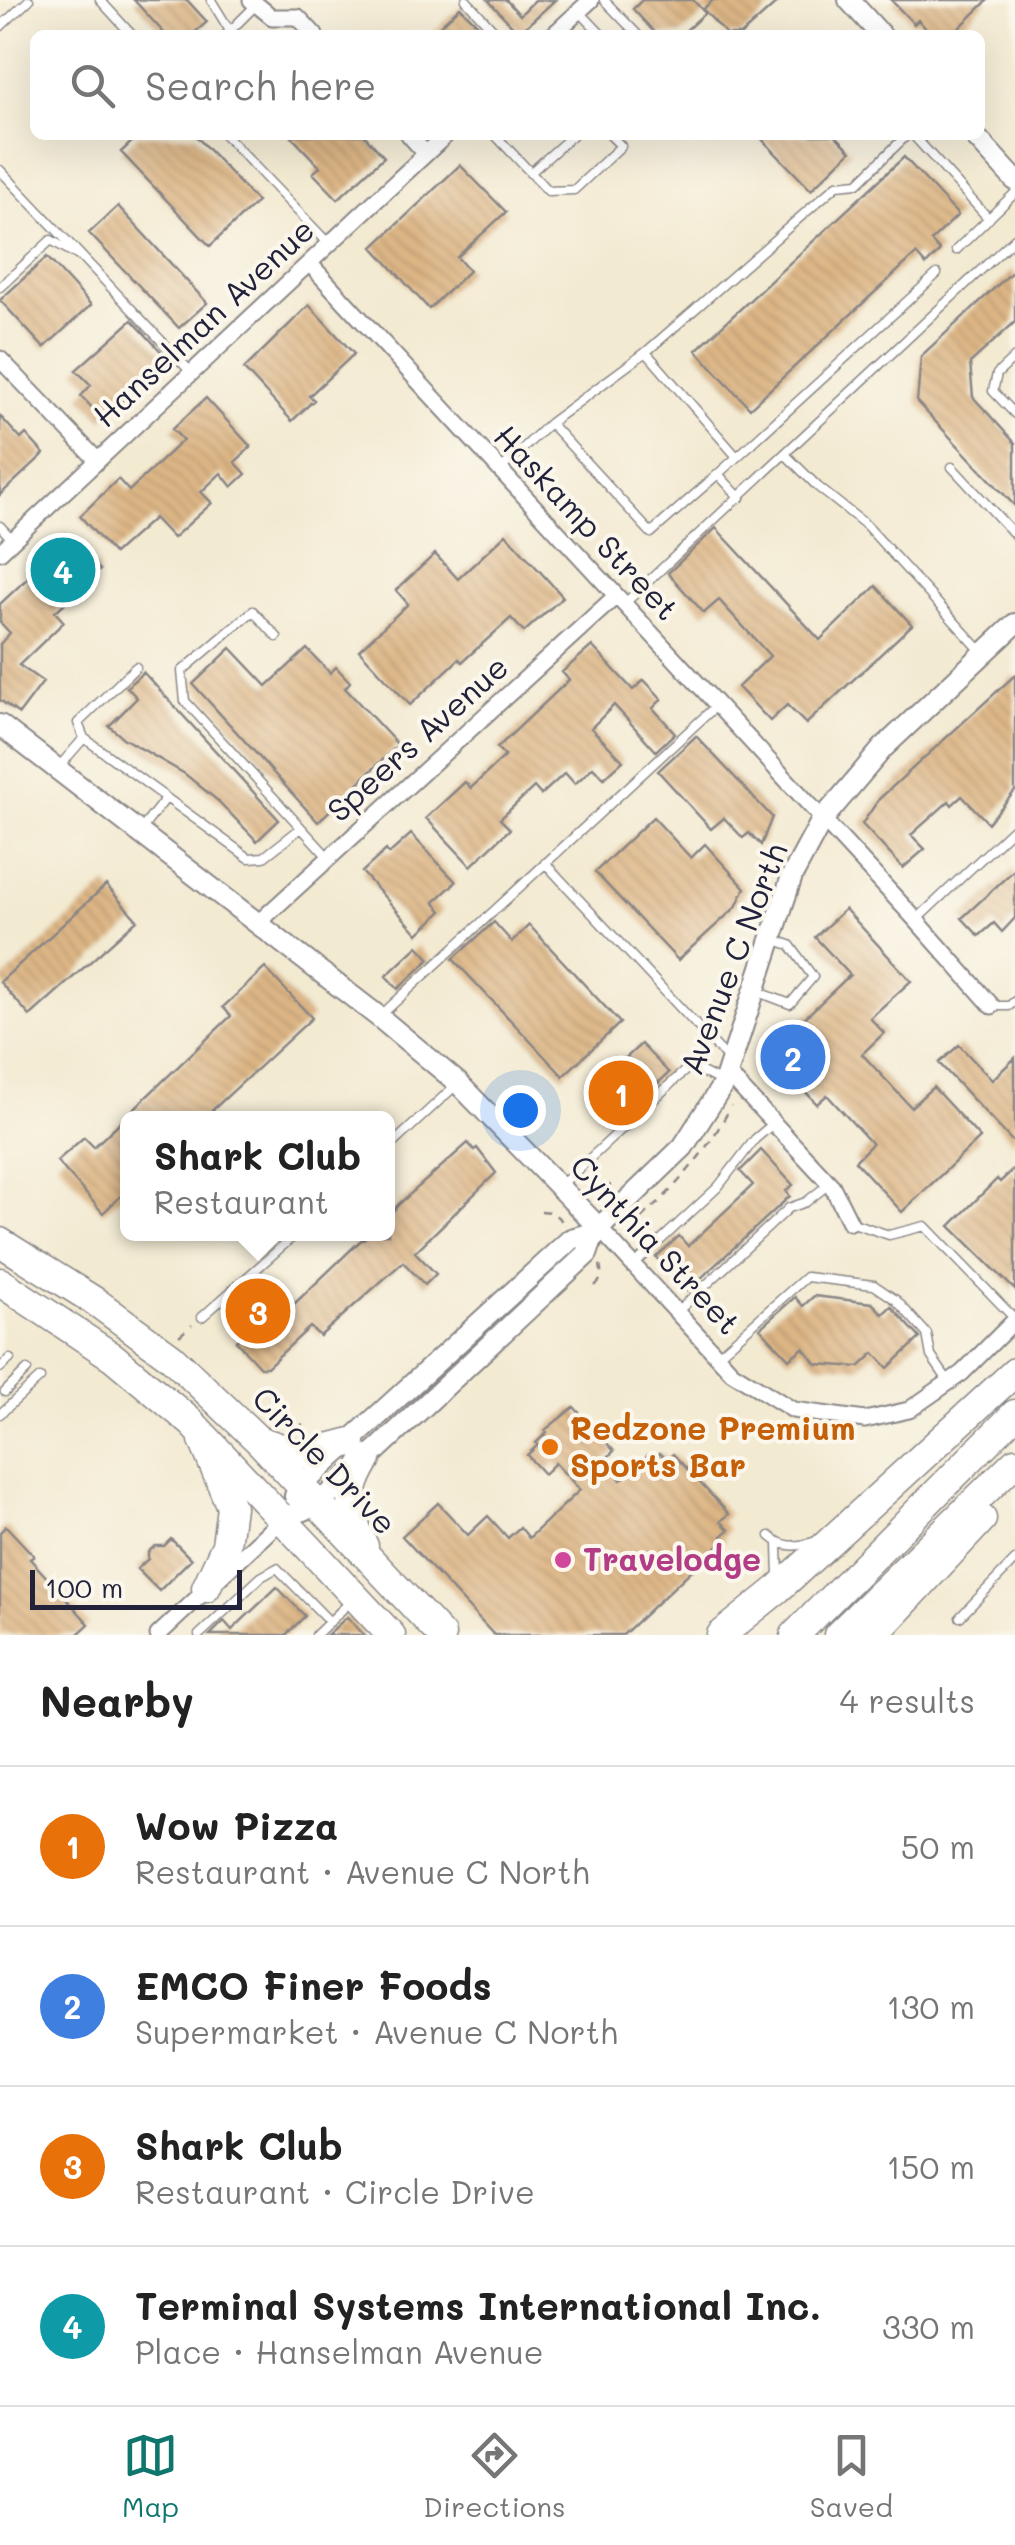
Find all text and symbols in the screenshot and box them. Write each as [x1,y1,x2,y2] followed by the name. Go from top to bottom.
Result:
[30,30,985,140] search box
[65,58,120,113] icon: search
[145,60,376,110] text: Search here
[83,208,322,435] street label: Hanselman Avenue
[486,415,689,628] street label: Haskamp Street
[30,532,96,608] pin: 4
[317,645,516,830] street label: Speers Avenue
[669,836,796,1080] street label: Avenue C North
[760,1020,826,1094] pin: 2
[588,1056,654,1130] pin: 1
[495,1085,546,1136] your location
[120,1111,395,1241] popup
[154,1130,361,1180] text: Shark Club
[562,1145,751,1343] street label: Cynthia Street
[154,1180,329,1222] text: Restaurant
[226,1274,290,1348] pin: 3
[244,1377,407,1543] street label: Circle Drive
[570,1406,856,1485] place label: Redzone Premium Sports Bar
[539,1436,561,1458] marker: Redzone Premium Sports Bar
[583,1537,761,1579] place label: Travelodge
[552,1549,574,1571] marker: Travelodge
[30,1565,242,1610] scale bar
[45,1569,123,1605] text: 100 m
[40,1673,194,1728] text: Nearby
[839,1679,975,1721] text: 4 results
[135,1800,338,1850] text: Wow Pizza
[65,1825,80,1867] text: 1
[901,1825,975,1867] text: 50 m
[135,1850,589,1892] text: Restaurant · Avenue C North
[135,1960,492,2010] text: EMCO Finer Foods
[64,1985,81,2027] text: 2
[886,1985,975,2027] text: 130 m
[135,2010,618,2052] text: Supermarket · Avenue C North
[135,2120,343,2170] text: Shark Club
[63,2145,82,2187] text: 3
[887,2145,975,2187] text: 150 m
[135,2170,535,2212] text: Restaurant · Circle Drive
[135,2280,821,2330] text: Terminal Systems International Inc.
[62,2305,83,2347] text: 4
[882,2305,975,2347] text: 330 m
[135,2330,544,2372] text: Place · Hanselman Avenue
[122,2428,179,2524] tab: Map
[423,2428,566,2524] tab: Directions
[810,2428,893,2524] tab: Saved

